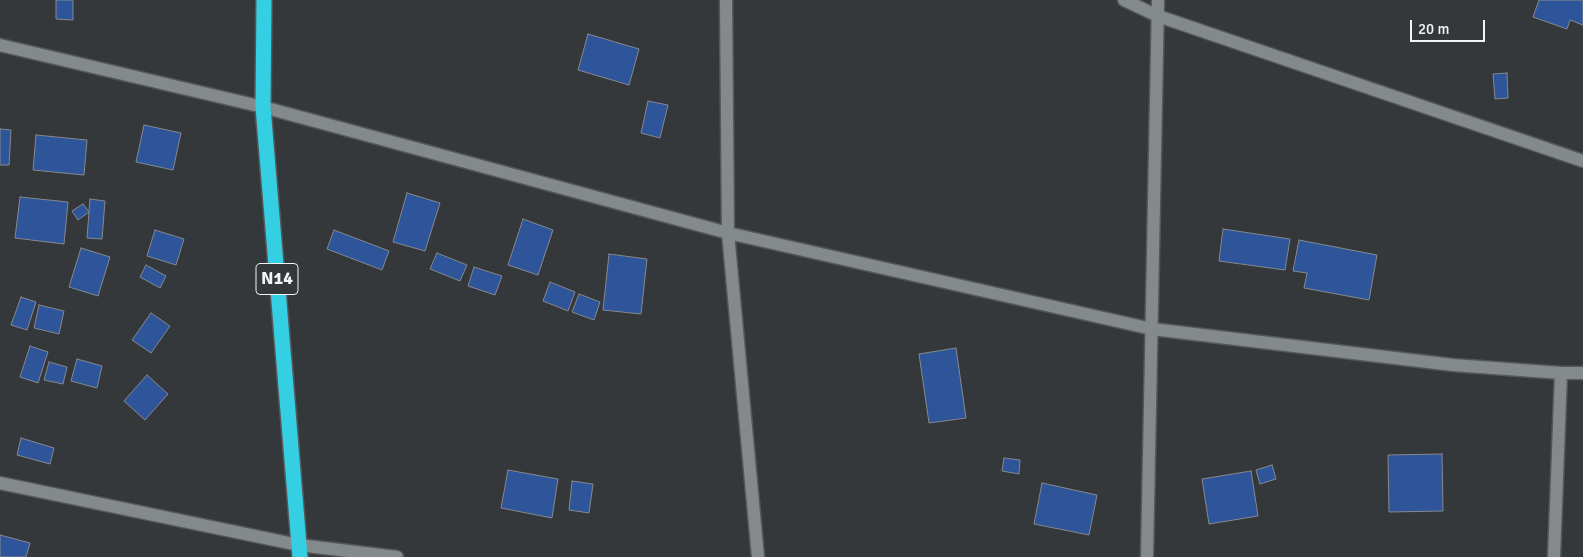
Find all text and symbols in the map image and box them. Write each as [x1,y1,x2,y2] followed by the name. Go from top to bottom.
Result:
[1413,10,1488,42] scale bar
[1418,20,1449,38] text: 20 m
[256,264,298,294] road number: N14

